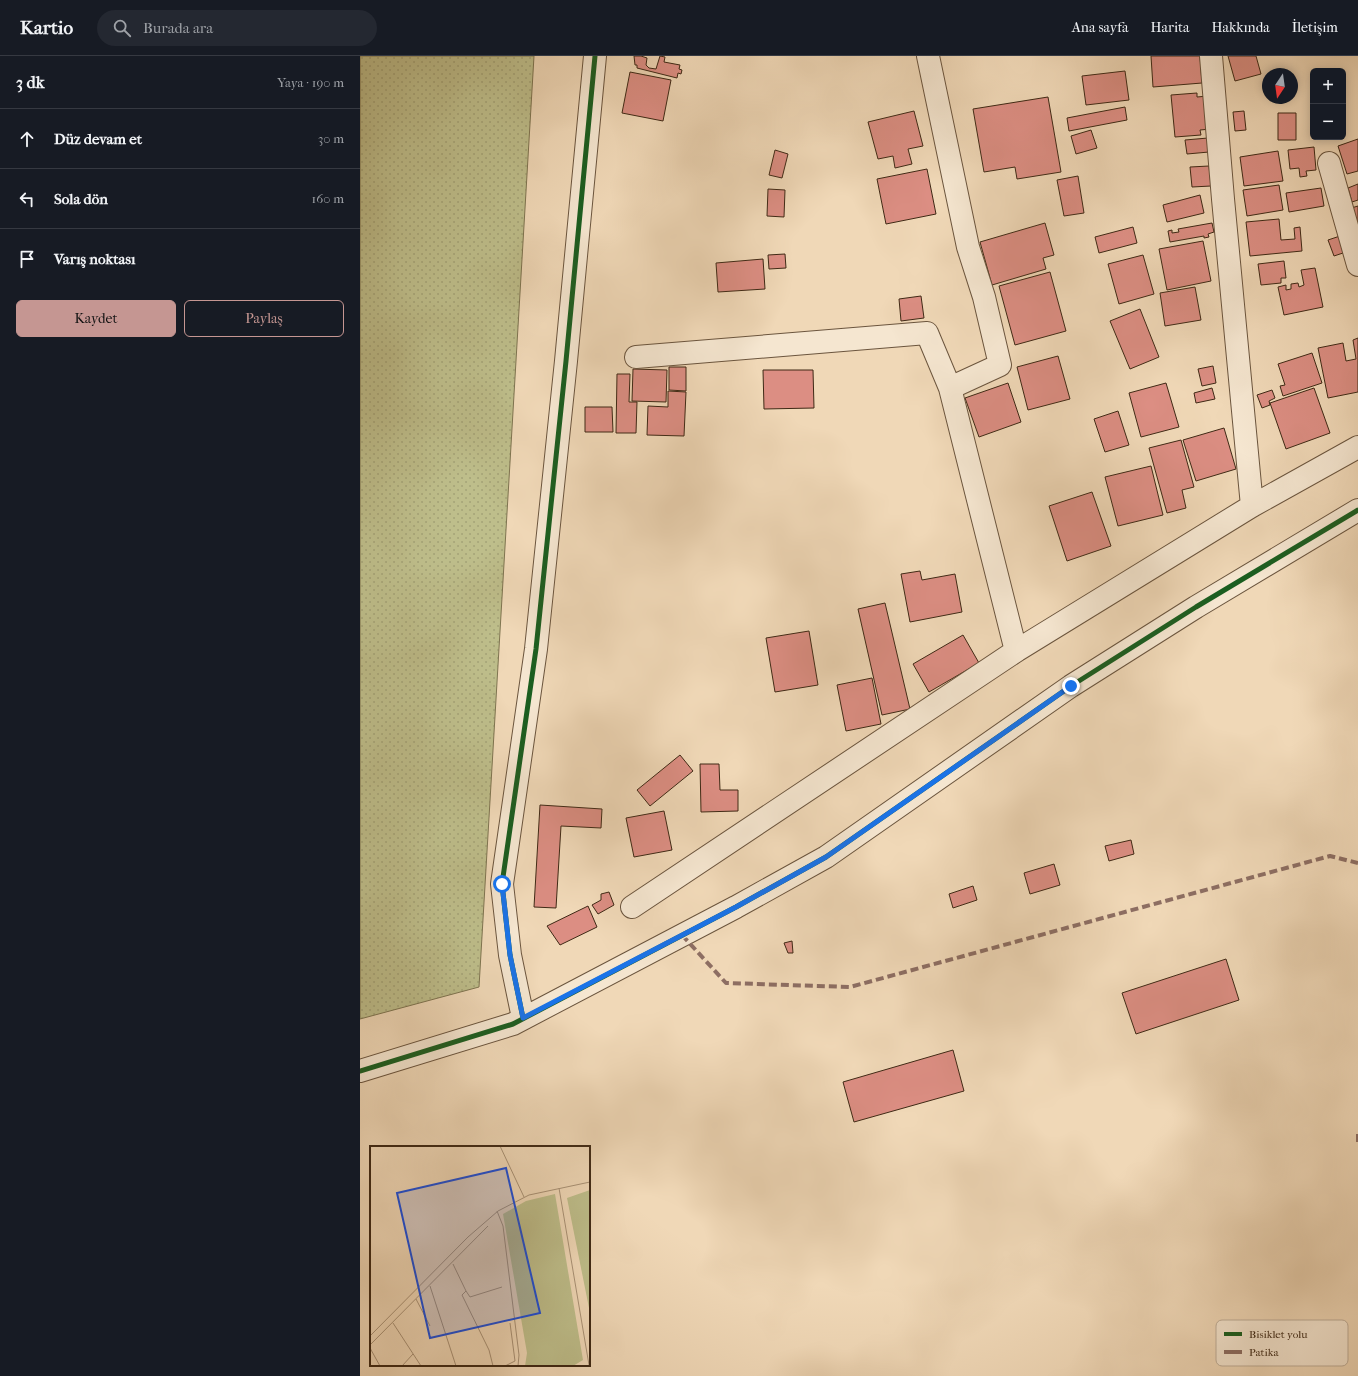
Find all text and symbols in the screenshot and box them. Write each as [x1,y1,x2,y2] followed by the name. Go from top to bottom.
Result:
[97,10,377,46] search box
[20,17,73,39] text: Kartio
[111,17,133,39] icon: search
[143,19,213,37] text: Burada ara
[1072,19,1128,36] text: Ana sayfa
[1150,19,1189,36] text: Harita
[1211,19,1270,36] text: Hakkında
[1292,19,1338,36] text: İletişim
[1262,68,1298,104] north arrow
[1310,68,1346,140] map controls
[1310,68,1346,104] button: +
[16,72,45,92] text: 3 dk
[277,75,344,90] text: Yaya · 190 m
[1310,104,1346,140] button: −
[16,128,38,150] icon: ahead
[54,130,142,148] text: Düz devam et
[318,131,344,146] text: 30 m
[16,188,38,210] icon: left
[54,190,108,208] text: Sola dön
[312,191,344,206] text: 160 m
[16,248,38,270] icon: arrive
[54,250,135,268] text: Varış noktası
[16,300,176,337] button: Kaydet
[184,300,344,337] button: Paylaş
[1062,677,1080,695] route end
[493,875,511,893] route start
[370,1146,590,1366] inset map
[1216,1320,1348,1366] legend
[1249,1328,1308,1341] text: Bisiklet yolu
[1249,1346,1279,1359] text: Patika

